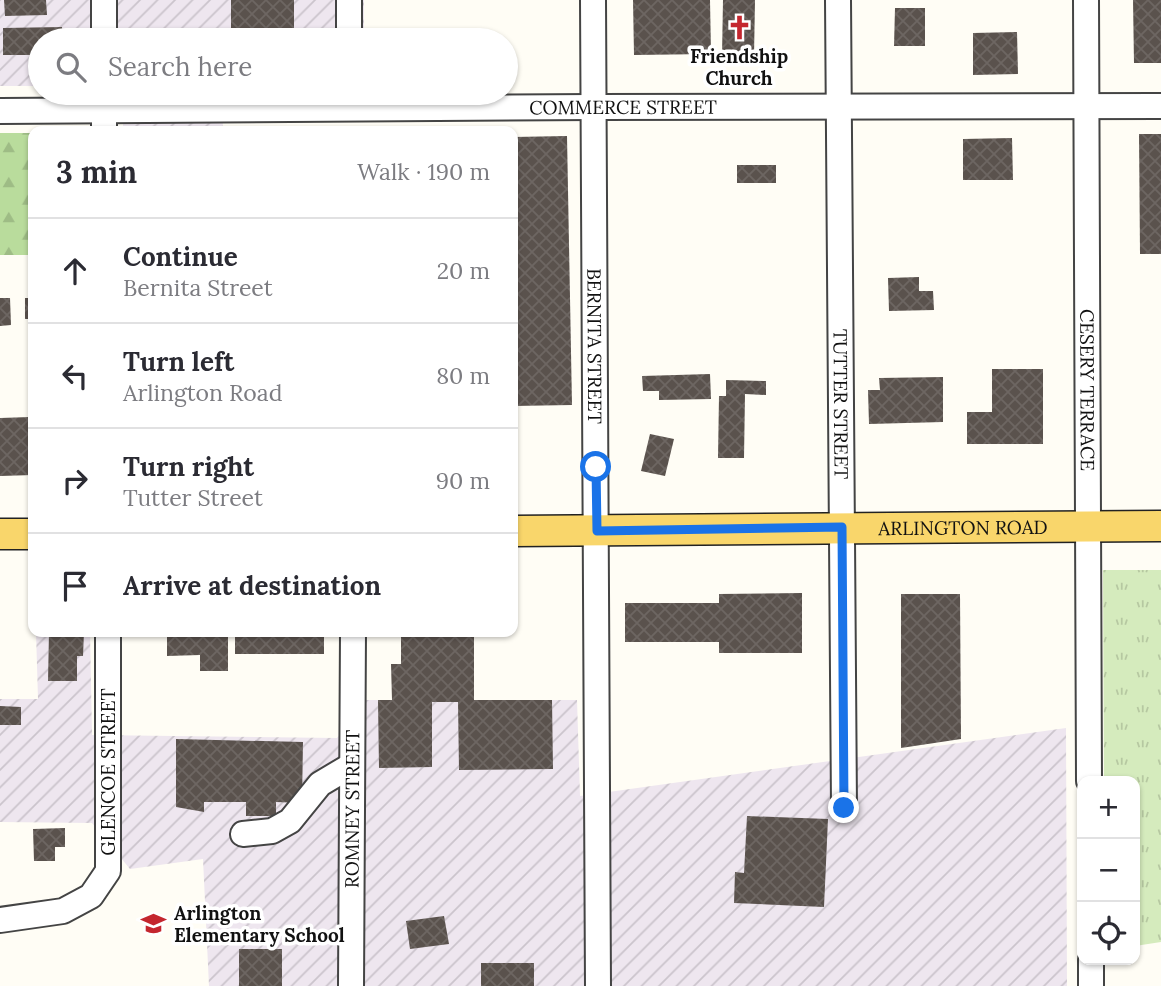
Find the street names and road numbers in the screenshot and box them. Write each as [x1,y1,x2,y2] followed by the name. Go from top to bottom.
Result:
[529,95,717,119] street label: COMMERCE STREET
[582,268,607,424] street label: BERNITA STREET
[1075,309,1100,471] street label: CESERY TERRACE
[828,329,854,479] street label: TUTTER STREET
[877,515,1048,540] street label: ARLINGTON ROAD
[96,688,120,856] street label: GLENCOE STREET
[340,730,364,888] street label: ROMNEY STREET

